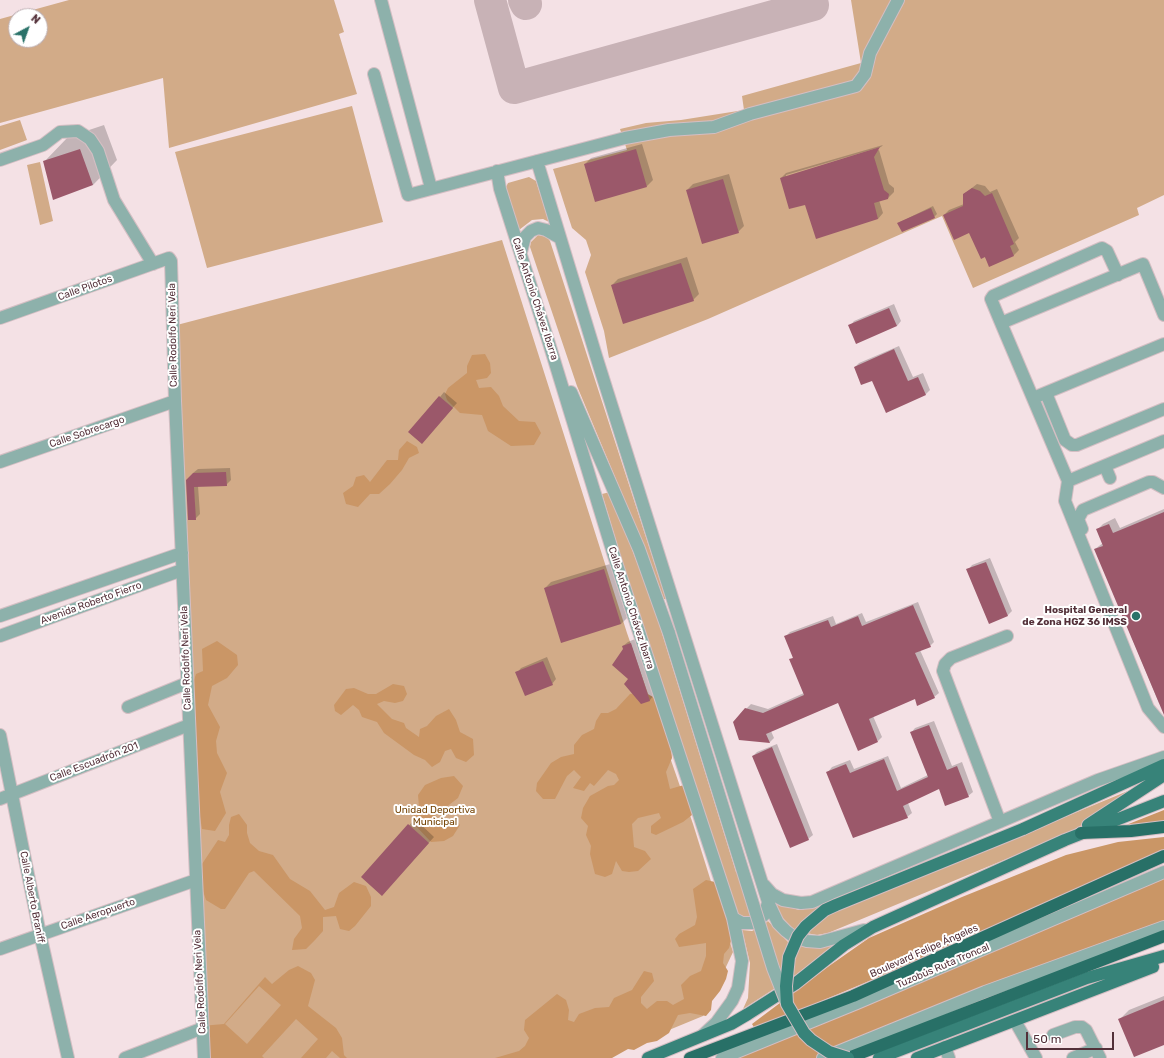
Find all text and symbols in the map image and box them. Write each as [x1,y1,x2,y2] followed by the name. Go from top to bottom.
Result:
[8,8,48,48] north arrow
[28,12,43,27] text: N
[510,236,560,362] street label: Calle Antonio Chávez Ibarra
[56,273,114,303] street label: Calle Pilotos
[166,283,180,387] street label: Calle Rodolfo Neri Vela
[48,414,126,450] street label: Calle Sobrecargo
[606,545,656,671] street label: Calle Antonio Chávez Ibarra
[39,579,143,627] street label: Avenida Roberto Fierro
[1022,604,1127,628] place label: Hospital General de Zona HGZ 36 IMSS
[178,606,194,710] street label: Calle Rodolfo Neri Vela
[1130,610,1142,622] marker: Hospital General de Zona HGZ 36 IMSS
[48,740,140,784] street label: Calle Escuadrón 201
[395,804,475,828] park label: Unidad Deportiva Municipal
[17,850,47,944] street label: Calle Alberto Braniff
[59,896,137,932] street label: Calle Aeropuerto
[868,922,980,980] street label: Boulevard Felipe Ángeles
[191,930,209,1034] street label: Calle Rodolfo Neri Vela
[895,941,991,991] street label: Tuzobús Ruta Troncal
[1028,1024,1116,1050] scale bar
[1033,1032,1061,1046] text: 50 m

